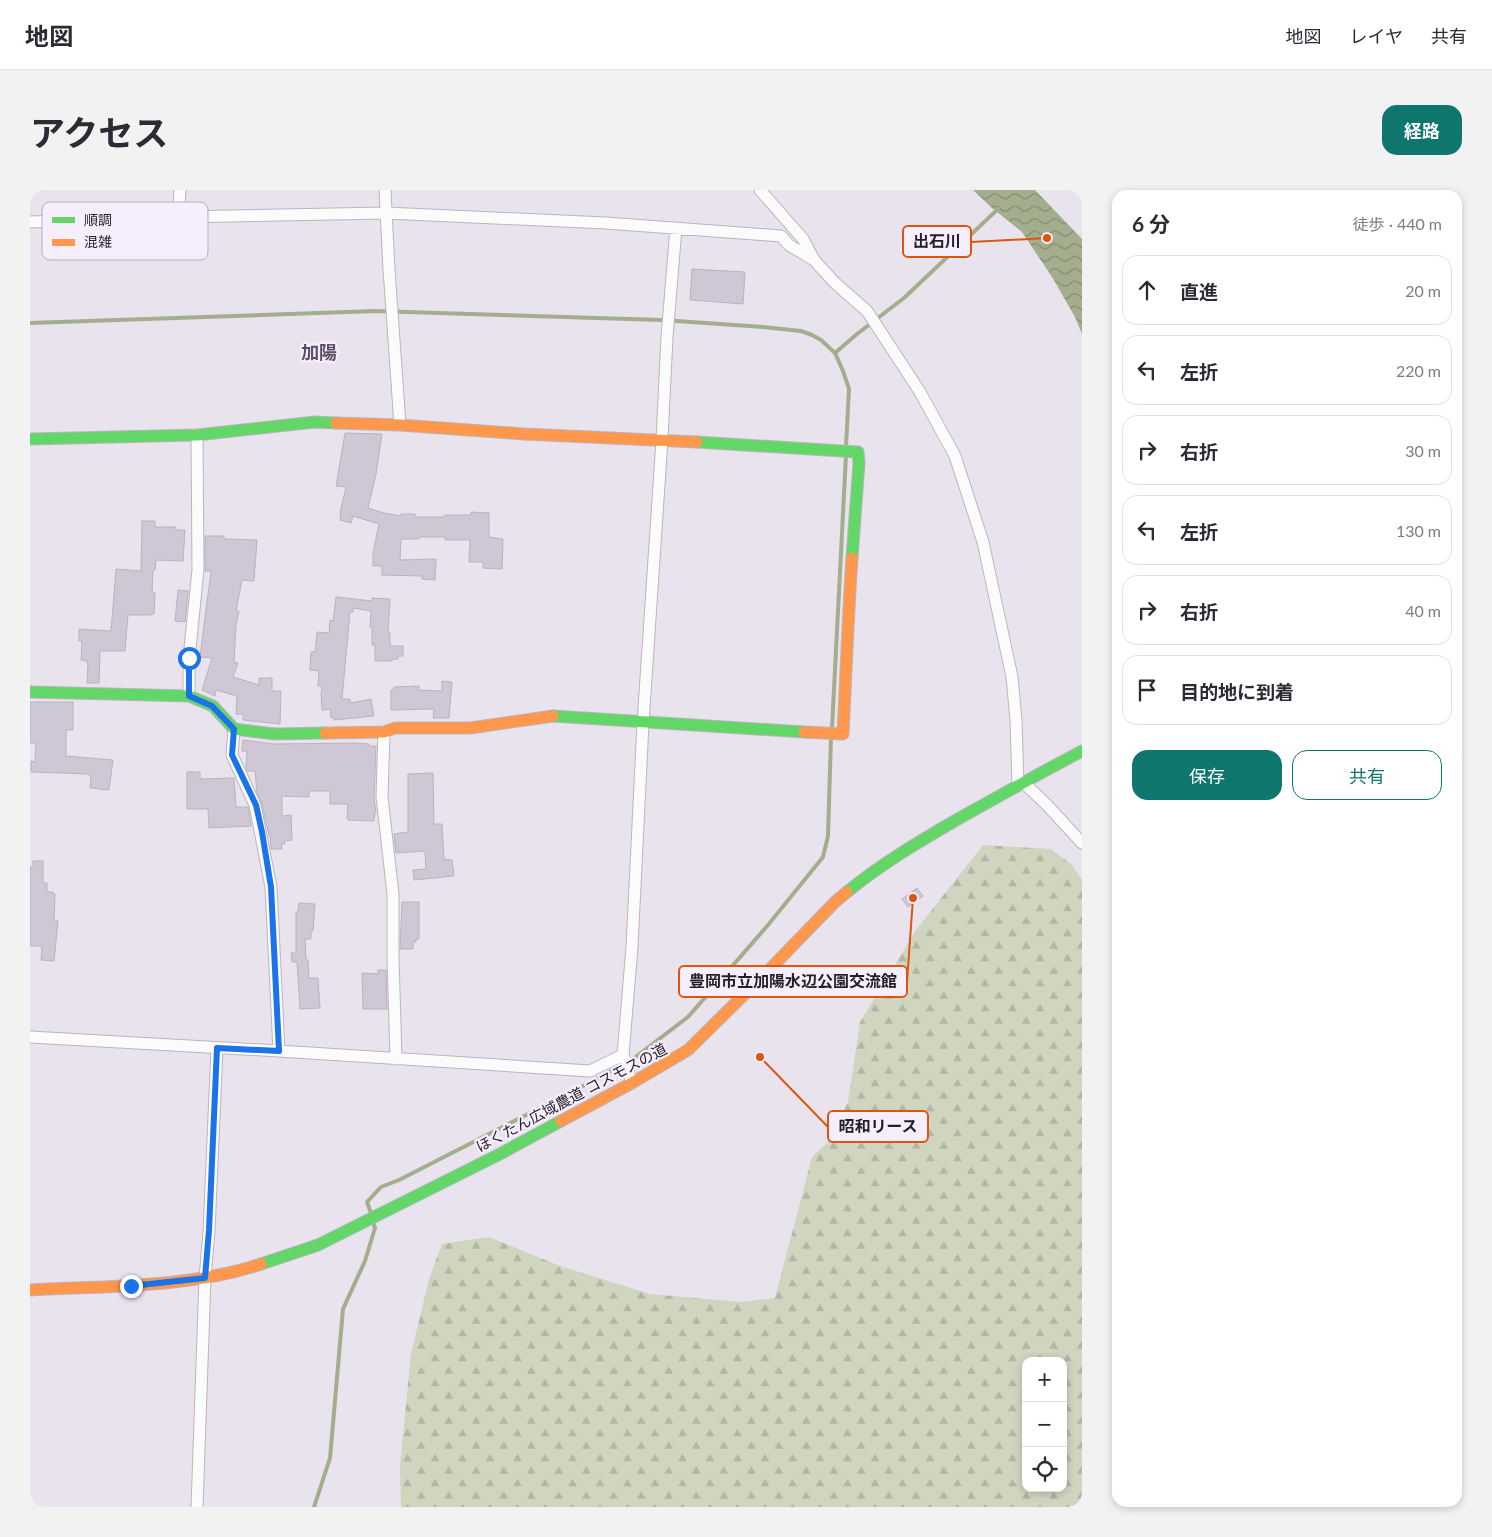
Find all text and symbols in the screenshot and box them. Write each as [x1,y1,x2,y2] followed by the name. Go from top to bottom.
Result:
[25,21,73,50] text: 地図
[1286,25,1322,47] text: 地図
[1350,25,1403,47] text: レイヤ
[1431,25,1467,47] text: 共有
[1382,105,1462,155] button: 経路
[30,111,168,153] text: アクセス
[42,202,208,260] legend
[84,211,112,228] text: 順調
[1132,211,1170,236] text: 6 分
[1353,214,1442,233] text: 徒歩 · 440 m
[903,226,971,257] callout: 出石川
[913,231,961,250] text: 出石川
[84,233,112,250] text: 混雑
[1133,276,1161,304] icon: ahead
[1180,280,1218,303] text: 直進
[1405,281,1441,300] text: 20 m
[301,341,337,363] district label: 加陽
[1133,356,1161,384] icon: left
[1180,360,1218,383] text: 左折
[1396,361,1441,380] text: 220 m
[1133,436,1161,464] icon: right
[1180,440,1218,463] text: 右折
[1405,441,1441,460] text: 30 m
[1133,516,1161,544] icon: left
[1180,520,1218,543] text: 左折
[1396,521,1441,540] text: 130 m
[1133,596,1161,624] icon: right
[1180,600,1218,623] text: 右折
[1405,601,1441,620] text: 40 m
[178,647,201,670] route start
[1133,676,1161,704] icon: arrive
[1180,680,1294,703] text: 目的地に到着
[1132,750,1282,800] button: 保存
[1292,750,1442,800] button: 共有
[679,966,907,997] callout: 豊岡市立加陽水辺公園交流館
[689,971,897,990] text: 豊岡市立加陽水辺公園交流館
[472,1039,670,1155] street label: ほくたん広域農道 コスモスの道
[828,1111,928,1142] callout: 昭和リース
[838,1116,918,1135] text: 昭和リース
[120,1275,143,1298] route end
[1022,1357,1067,1492] map controls
[1022,1357,1067,1402] button: +
[1022,1402,1067,1447] button: −
[1022,1447,1067,1492] button: locate

